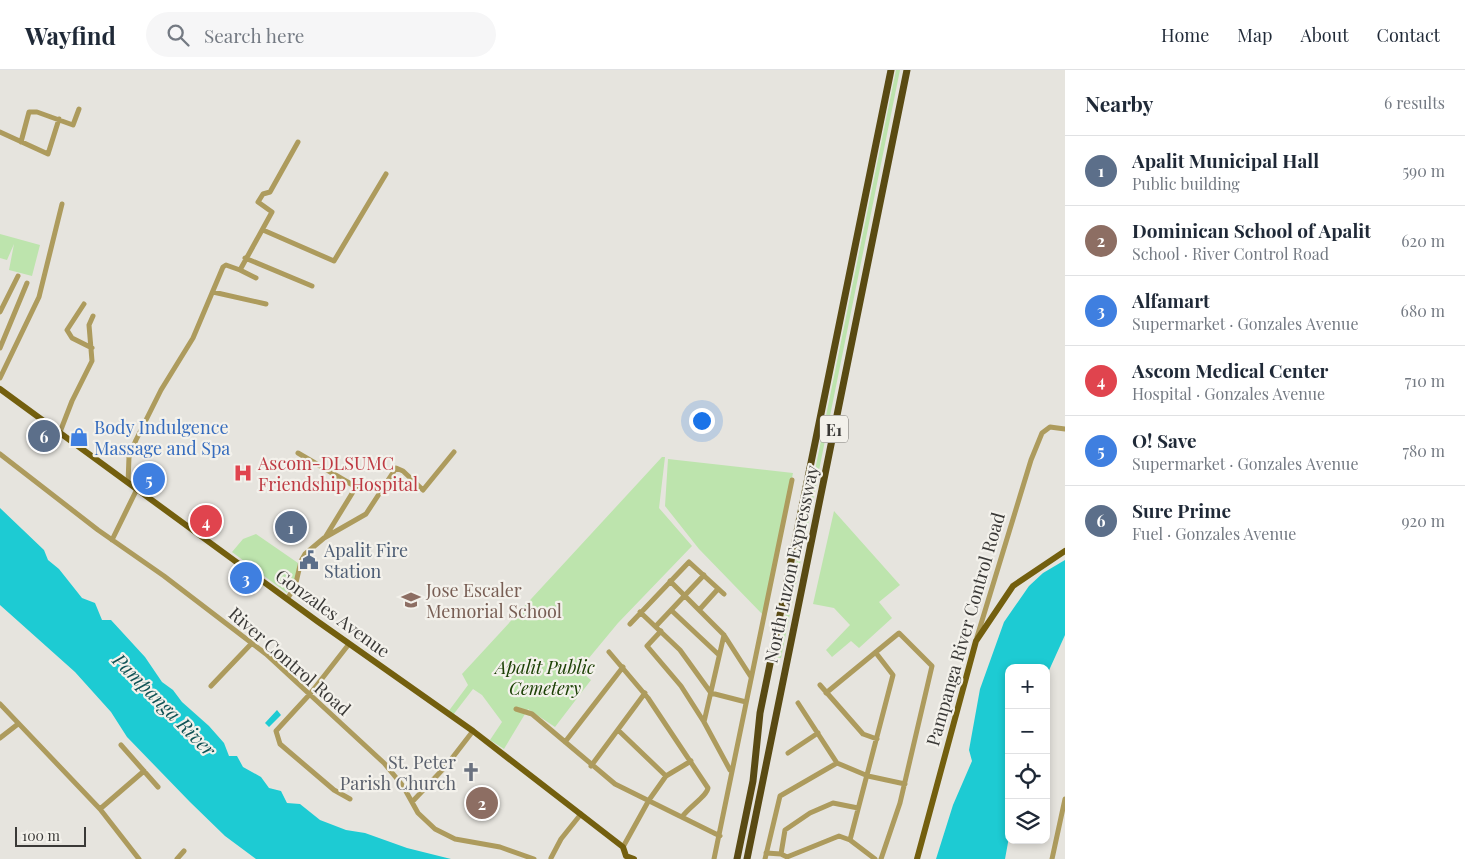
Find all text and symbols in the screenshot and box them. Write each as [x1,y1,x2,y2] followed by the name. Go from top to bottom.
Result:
[146,12,496,57] search box
[25,19,116,51] text: Wayfind
[164,21,192,49] icon: search
[204,22,304,48] text: Search here
[1161,23,1209,47] text: Home
[1237,23,1272,47] text: Map
[1300,23,1349,47] text: About
[1377,23,1440,47] text: Contact
[1085,89,1154,117] text: Nearby
[1384,92,1445,113] text: 6 results
[1132,147,1319,173] text: Apalit Municipal Hall
[1098,160,1104,181] text: 1
[1402,160,1445,181] text: 590 m
[1132,173,1240,194] text: Public building
[1132,217,1371,243] text: Dominican School of Apalit
[1097,230,1105,251] text: 2
[1401,230,1445,251] text: 620 m
[1132,243,1329,264] text: School · River Control Road
[1132,287,1210,313] text: Alfamart
[1097,300,1105,321] text: 3
[1401,300,1445,321] text: 680 m
[1132,313,1359,334] text: Supermarket · Gonzales Avenue
[1132,357,1328,383] text: Ascom Medical Center
[1097,370,1105,391] text: 4
[1405,370,1445,391] text: 710 m
[1132,383,1325,404] text: Hospital · Gonzales Avenue
[689,408,715,434] your location
[94,415,230,460] place label: Body Indulgence Massage and Spa
[820,416,848,442] road number: E1
[28,417,60,455] pin: 6
[68,426,90,448] shop icon: Body Indulgence Massage and Spa
[1132,427,1197,453] text: O! Save
[1097,440,1105,461] text: 5
[1402,440,1445,461] text: 780 m
[257,451,418,496] place label: Ascom-DLSUMC Friendship Hospital
[1132,453,1359,474] text: Supermarket · Gonzales Avenue
[133,460,165,498] pin: 5
[232,462,254,484] hospital icon: Ascom-DLSUMC Friendship Hospital
[758,463,824,665] street label: North Luzon Expressway
[1132,497,1231,523] text: Sure Prime
[190,502,222,540] pin: 4
[275,508,307,546] pin: 1
[920,509,1010,749] street label: Pampanga River Control Road
[1097,510,1105,531] text: 6
[1401,510,1445,531] text: 920 m
[1132,523,1296,544] text: Fuel · Gonzales Avenue
[323,538,408,583] place label: Apalit Fire Station
[298,549,320,571] public building icon: Apalit Fire Station
[230,559,262,597] pin: 3
[271,563,395,663] street label: Gonzales Avenue
[425,578,562,623] place label: Jose Escaler Memorial School
[400,589,422,611] school or university icon: Jose Escaler Memorial School
[224,601,356,721] street label: River Control Road
[107,646,223,762] water label: Pampanga River
[493,655,595,700] park label: Apalit Public Cemetery
[1005,664,1050,844] map controls
[1005,664,1050,709] button: +
[1005,709,1050,754] button: −
[340,750,456,795] place label: St. Peter Parish Church
[1005,754,1050,799] button: locate
[460,761,482,783] church icon: St. Peter Parish Church
[466,784,498,822] pin: 2
[1005,799,1050,844] button: layers
[15,824,86,847] scale bar
[22,826,60,845] text: 100 m

